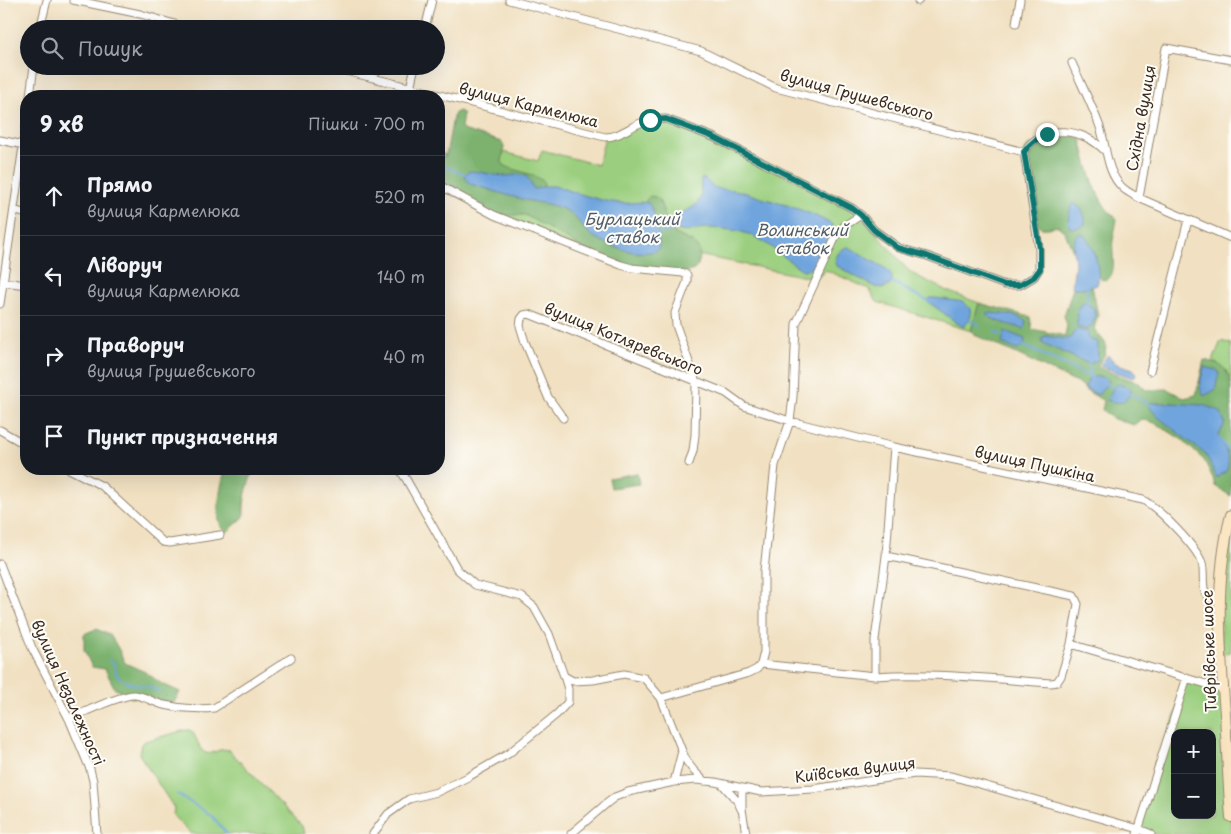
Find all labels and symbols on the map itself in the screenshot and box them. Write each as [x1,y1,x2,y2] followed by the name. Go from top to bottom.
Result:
[778,62,936,126] street label: вулиця Грушевського
[1119,63,1161,173] street label: Східна вулиця
[457,76,602,133] street label: вулиця Кармелюка
[639,109,662,132] route start
[1036,123,1059,146] route end
[585,206,682,248] water label: Бурлацький ставок
[756,217,850,259] water label: Волинський ставок
[541,296,707,380] street label: вулиця Котляревського
[973,439,1098,487] street label: вулиця Пушкіна
[1194,589,1222,713] street label: Тиврівське шосе
[26,615,112,769] street label: вулиця Незалежності
[793,750,917,788] street label: Київська вулиця

